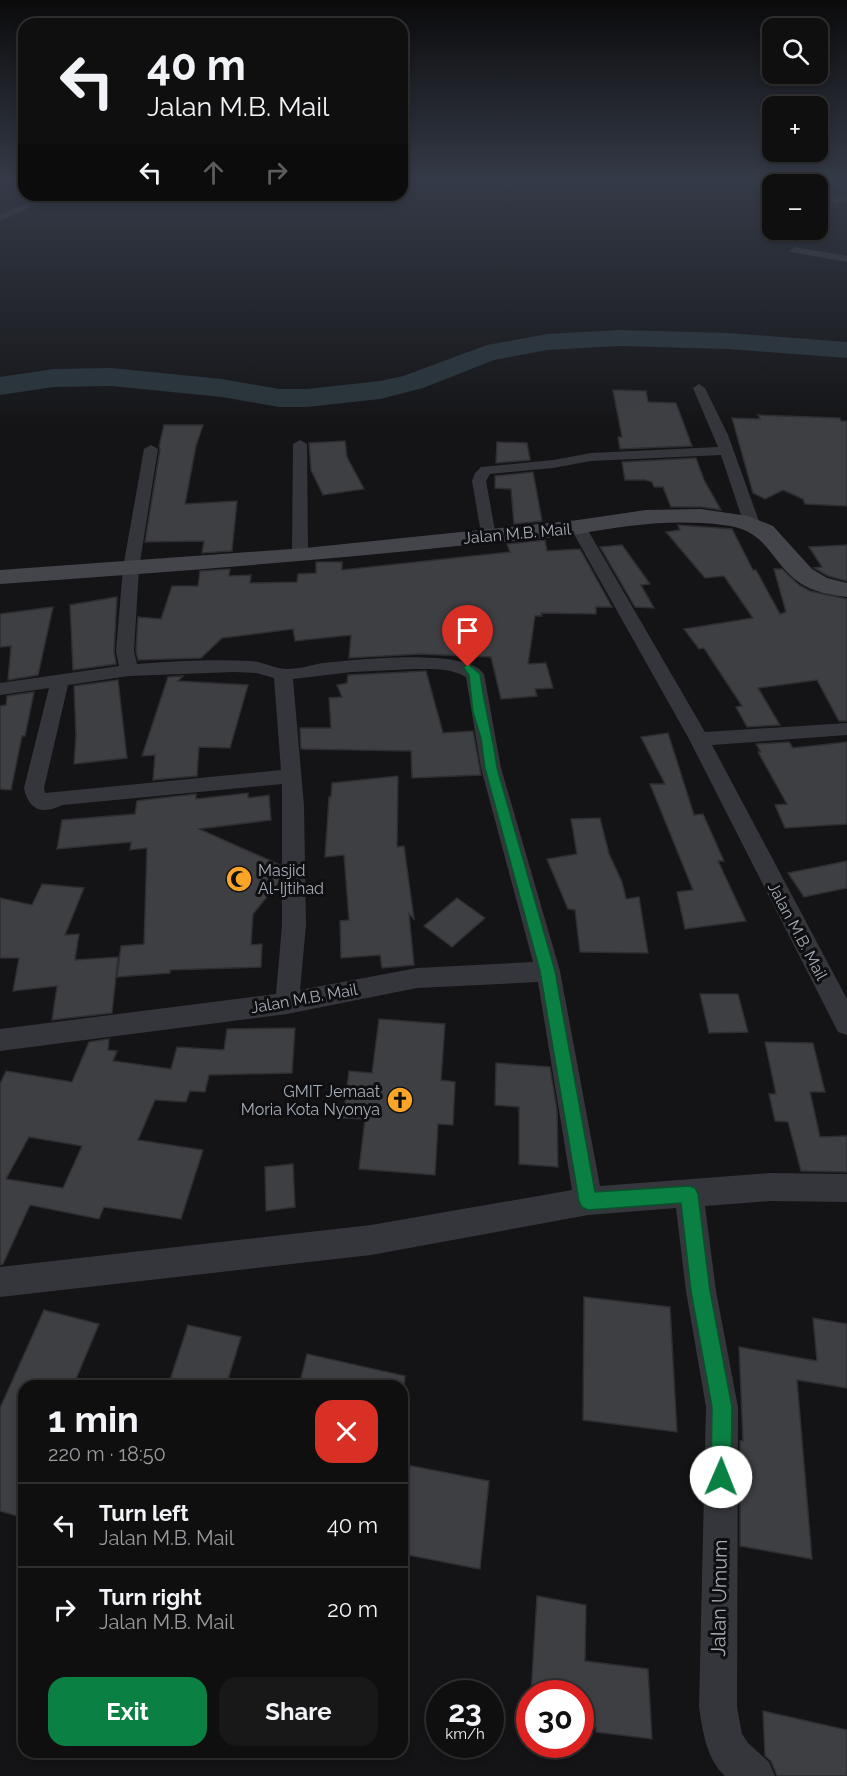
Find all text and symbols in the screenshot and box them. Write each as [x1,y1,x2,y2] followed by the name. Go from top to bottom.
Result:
[762,18,828,240] map controls
[762,18,828,84] button: search
[147,41,246,90] text: 40 m
[48,42,126,120] icon: left
[147,91,329,122] text: Jalan M.B. Mail
[762,96,828,162] button: +
[134,156,167,189] icon: left
[197,156,230,189] icon: ahead
[260,156,293,189] icon: right
[762,174,828,240] button: −
[462,519,572,548] street label: Jalan M.B. Mail
[442,605,493,667] pin
[451,614,484,647] icon: arrive
[258,861,324,898] place label: Masjid Al-Ijtihad
[224,864,254,894] mosque icon: Masjid Al-Ijtihad
[764,879,832,984] street label: Jalan M.B. Mail
[249,980,360,1017] street label: Jalan M.B. Mail
[241,1082,381,1119] place label: GMIT Jemaat Moria Kota Nyonya
[385,1085,415,1115] church icon: GMIT Jemaat Moria Kota Nyonya
[48,1398,139,1440] text: 1 min
[315,1400,378,1463] button: close
[48,1442,166,1466] text: 220 m · 18:50
[689,1445,753,1509] position arrow
[99,1500,189,1526] text: Turn left
[48,1509,81,1542] icon: left
[327,1512,378,1538] text: 40 m
[99,1526,234,1550] text: Jalan M.B. Mail
[706,1539,732,1657] street label: Jalan Umum
[99,1584,202,1610] text: Turn right
[48,1593,81,1626] icon: right
[327,1596,378,1622] text: 20 m
[99,1610,234,1634] text: Jalan M.B. Mail
[48,1677,207,1746] button: Exit
[219,1677,378,1746] button: Share
[516,1680,594,1758] speed limit sign: 30
[448,1694,482,1729] text: 23
[445,1725,485,1743] text: km/h

